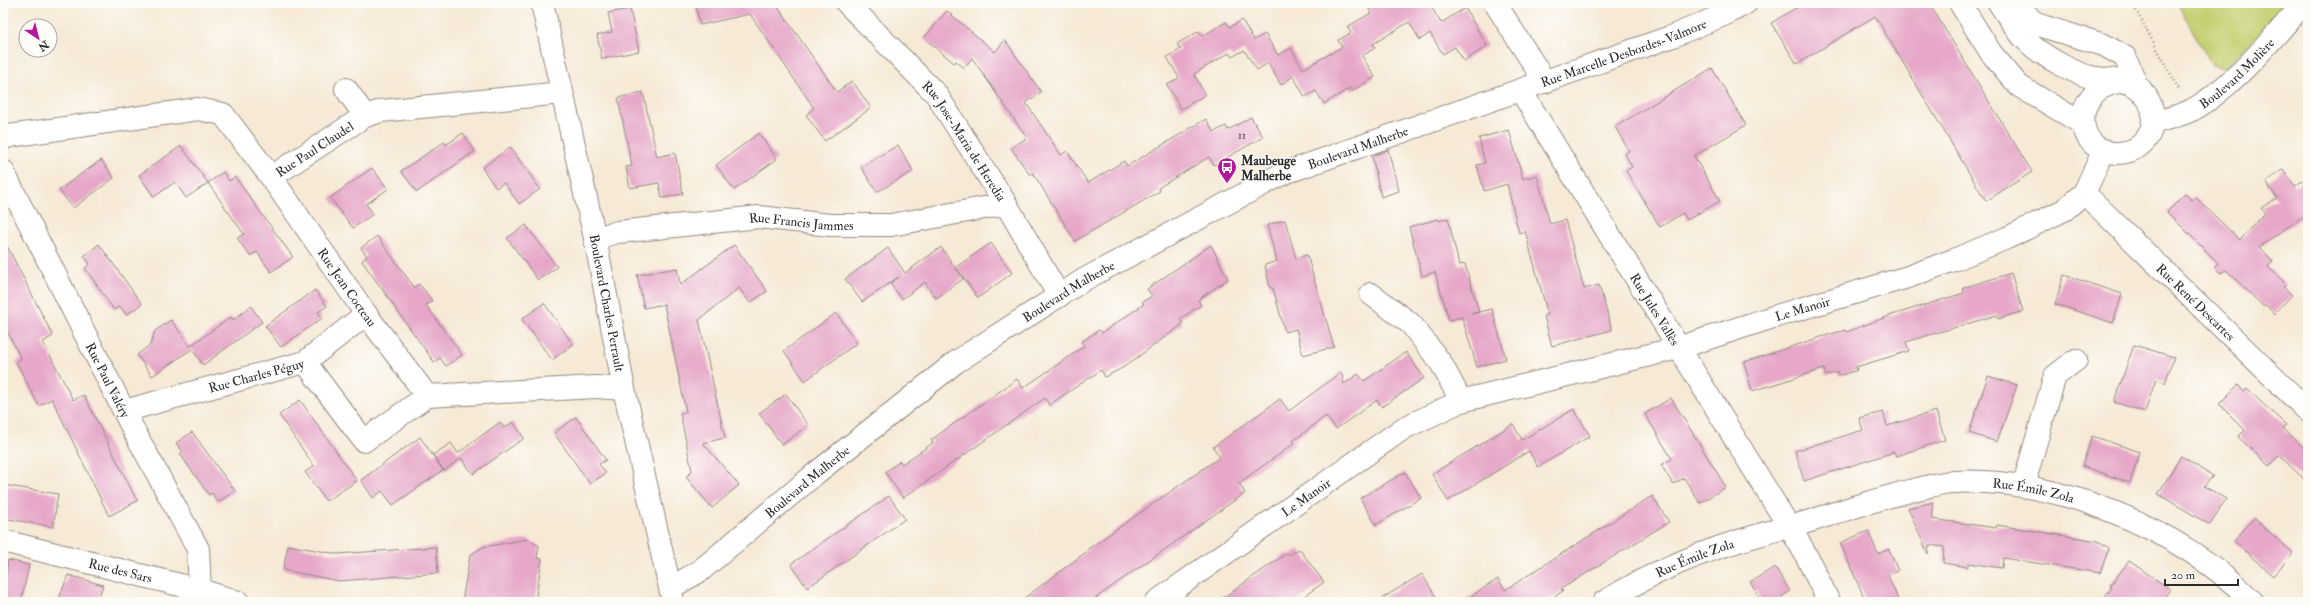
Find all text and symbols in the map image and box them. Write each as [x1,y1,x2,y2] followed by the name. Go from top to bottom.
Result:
[1539,16,1710,91] street label: Rue Marcelle Desbordes-Valmore
[18,18,58,58] north arrow
[2197,35,2278,112] street label: Boulevard Molière
[35,37,52,55] text: N
[918,78,1010,205] street label: Rue Jose-Maria de Heredia
[273,118,357,181] street label: Rue Paul Claudel
[1306,123,1411,173] street label: Boulevard Malherbe
[1238,129,1246,142] house number: 11
[1240,153,1296,184] place label: Maubeuge Malherbe
[1216,156,1238,184] bus stop icon: Maubeuge Malherbe
[748,210,854,234] street label: Rue Francis Jammes
[585,233,627,373] street label: Boulevard Charles Perrault
[314,245,380,330] street label: Rue Jean Cocteau
[1020,257,1118,326] street label: Boulevard Malherbe
[2152,261,2238,345] street label: Rue René Descartes
[1626,271,1683,349] street label: Rue Jules Vallès
[1773,293,1832,325] street label: Le Manoir
[82,340,133,421] street label: Rue Paul Valéry
[207,356,307,397] street label: Rue Charles Péguy
[762,442,854,522] street label: Boulevard Malherbe
[1279,475,1334,521] street label: Le Manoir
[1992,475,2077,507] street label: Rue Émile Zola
[1653,536,1737,581] street label: Rue Émile Zola
[87,556,154,587] street label: Rue des Sars
[2165,561,2238,587] scale bar
[2171,568,2196,583] text: 20 m

